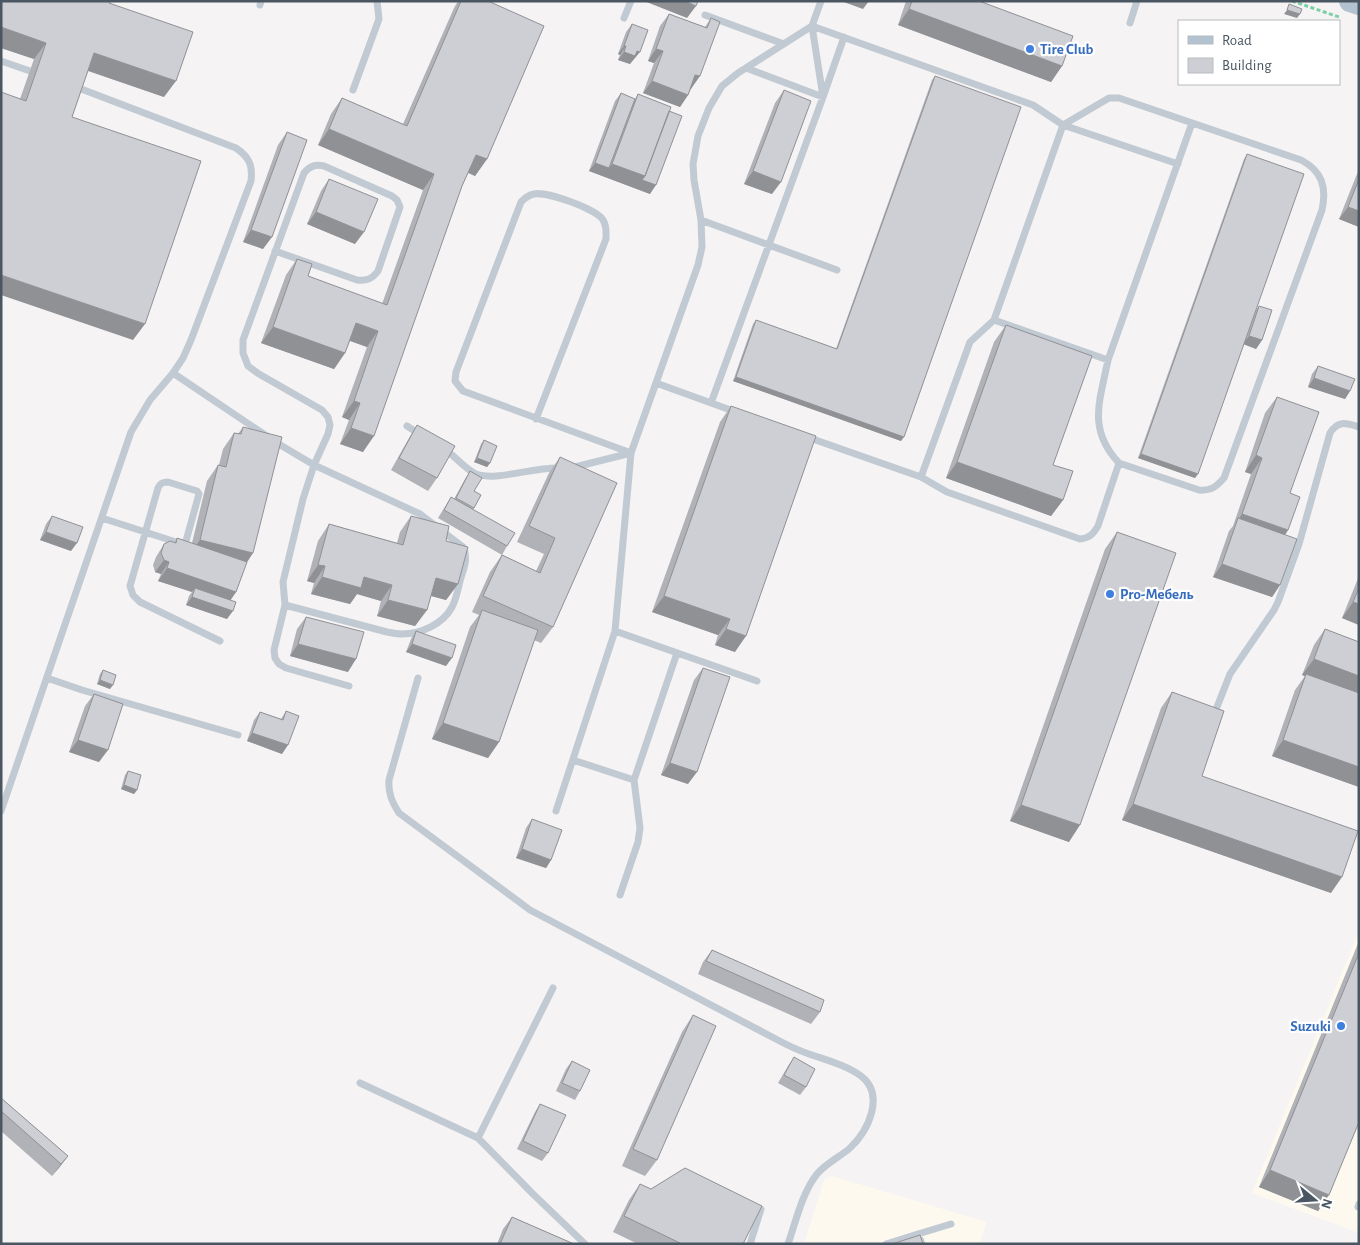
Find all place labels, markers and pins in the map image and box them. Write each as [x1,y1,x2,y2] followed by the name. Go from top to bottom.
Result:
[1040,42,1094,57] place label: Tire Club
[1024,43,1036,55] marker: Tire Club
[1120,587,1194,602] place label: Pro-Мебель
[1104,588,1116,600] marker: Pro-Мебель
[1290,1019,1331,1034] place label: Suzuki
[1335,1020,1347,1032] marker: Suzuki

